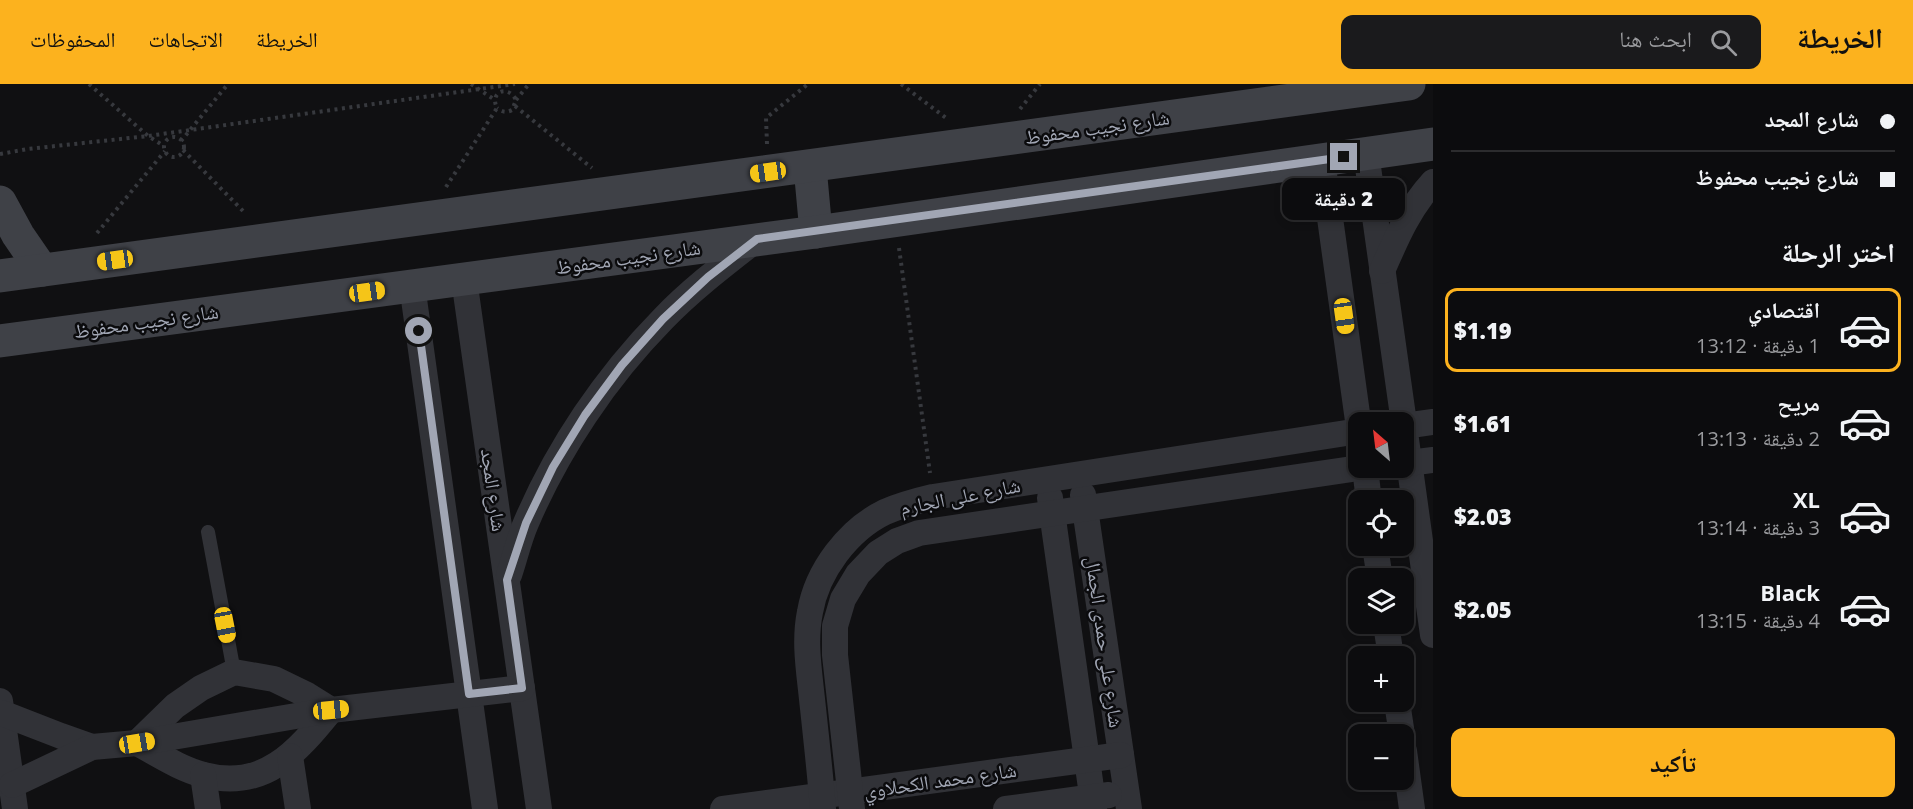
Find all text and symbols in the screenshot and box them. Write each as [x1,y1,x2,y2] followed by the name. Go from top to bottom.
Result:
[1341,15,1761,69] search box
[1797,18,1883,56] text: الخريطة
[1619,23,1692,53] text: ابحث هنا
[30,25,115,53] text: المحفوظات
[148,25,223,53] text: الاتجاهات
[256,25,318,53] text: الخريطة
[1707,26,1740,59] icon: search
[1023,103,1171,151] street label: شارع نجيب محفوظ
[1765,103,1859,133] text: شارع المجد
[1330,143,1357,170] route end
[749,161,787,183] car
[1696,161,1859,191] text: شارع نجيب محفوظ
[1282,178,1406,220] callout: 2 دقيقة
[1314,185,1373,212] text: 2 دقيقة
[554,233,702,281] street label: شارع نجيب محفوظ
[1781,233,1895,270] text: اختر الرحلة
[96,249,134,271] car
[348,281,386,303] car
[1748,294,1820,324] text: اقتصادي
[72,297,220,345] street label: شارع نجيب محفوظ
[1333,297,1355,335] car
[1838,303,1892,357] icon: car
[1454,315,1512,345] text: $1.19
[405,317,432,344] route start
[1696,332,1820,359] text: 1 دقيقة · 13:12
[1777,387,1820,417] text: مريح
[1838,396,1892,450] icon: car
[1454,408,1512,438] text: $1.61
[1348,412,1414,478] north arrow
[1348,412,1414,790] map controls
[1696,425,1820,452] text: 2 دقيقة · 13:13
[475,447,513,533] street label: شارع المجد
[898,471,1023,522] street label: شارع على الجارم
[1793,484,1820,514] text: XL
[1838,489,1892,543] icon: car
[1348,490,1414,556] button: locate
[1454,501,1512,531] text: $2.03
[1696,514,1820,541] text: 3 دقيقة · 13:14
[1080,555,1130,729] street label: شارع على حمدى الجمال
[1348,568,1414,634] button: layers
[1760,577,1820,607] text: Black
[1838,582,1892,636] icon: car
[1454,594,1512,624] text: $2.05
[213,606,237,644] car
[1696,607,1820,634] text: 4 دقيقة · 13:15
[1348,646,1414,712] button: +
[312,699,350,721] car
[1348,724,1414,790] button: −
[1451,728,1895,797] button: تأكيد
[118,731,156,755] car
[862,756,1019,807] street label: شارع محمد الكحلاوي

